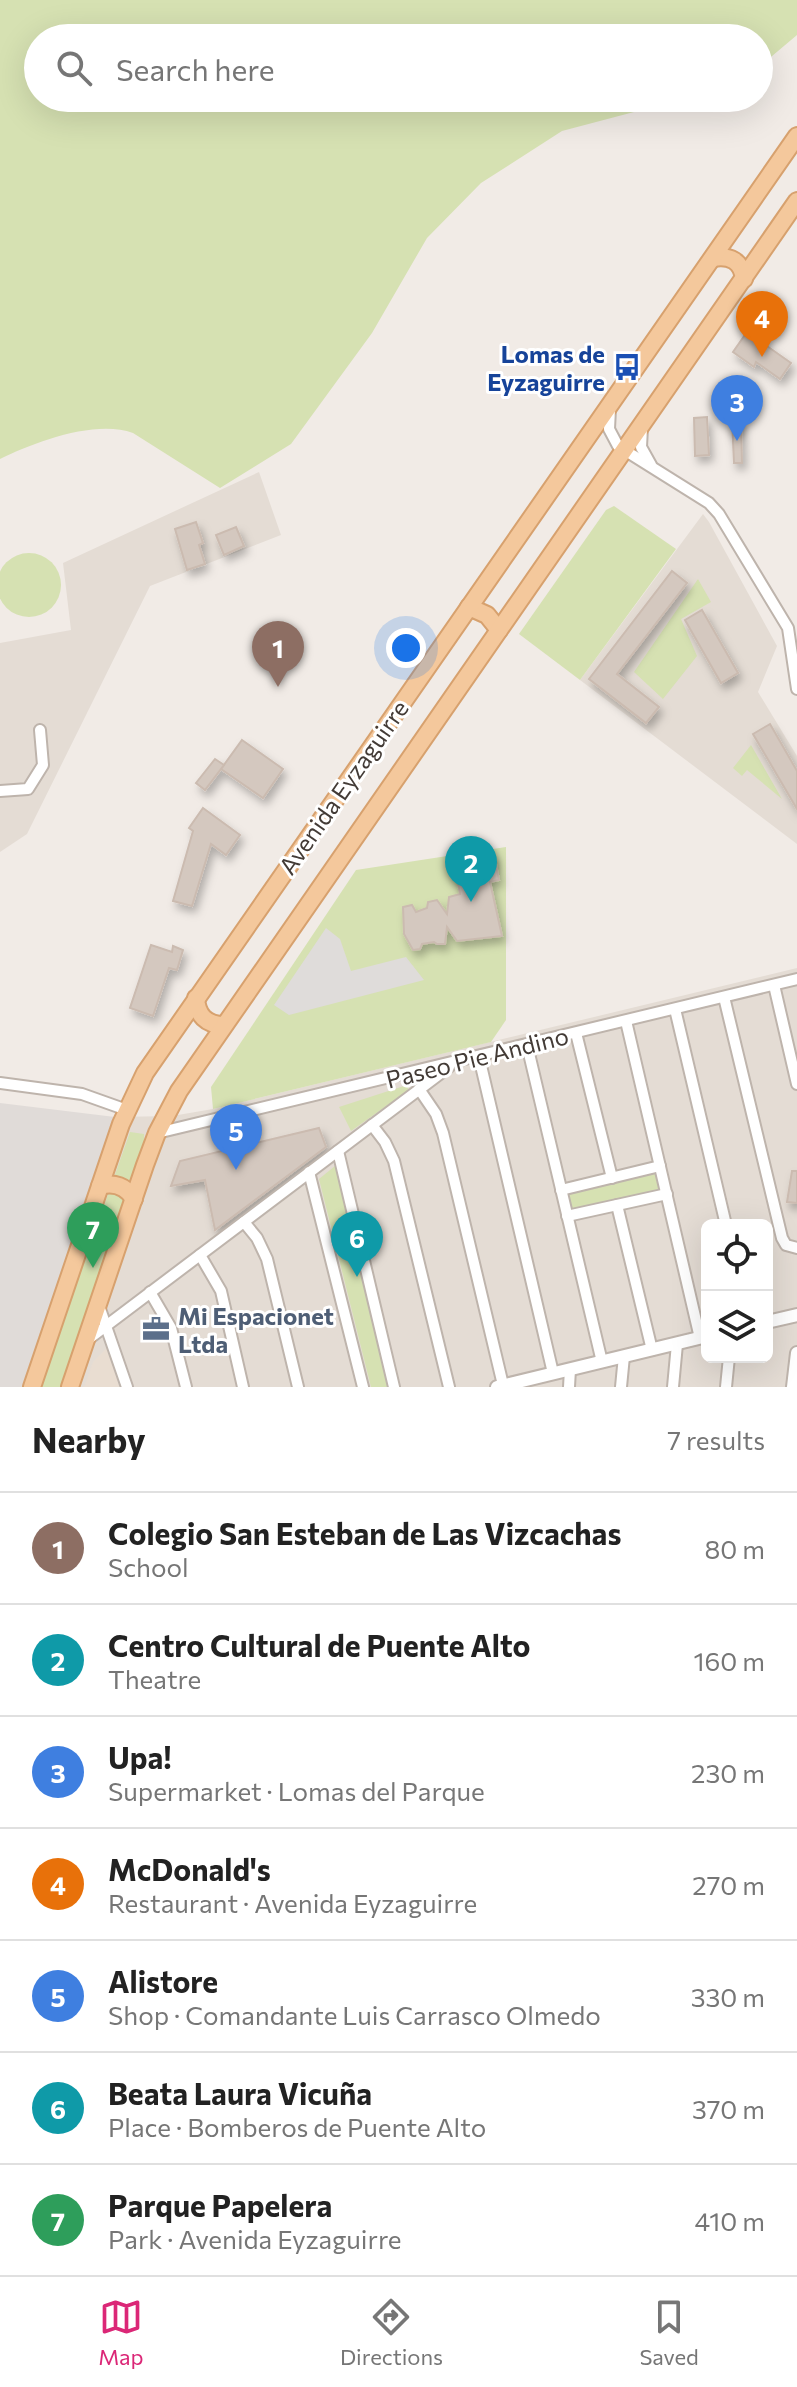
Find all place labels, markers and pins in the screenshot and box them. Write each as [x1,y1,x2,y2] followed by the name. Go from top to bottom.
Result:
[736,291,788,357] pin: 4
[487,339,605,396] place label: Lomas de Eyzaguirre
[612,352,642,382] bus stop icon: Lomas de Eyzaguirre
[711,375,763,441] pin: 3
[252,621,304,687] pin: 1
[445,836,497,902] pin: 2
[210,1104,262,1170] pin: 5
[67,1202,119,1268] pin: 7
[331,1211,383,1277] pin: 6
[178,1301,334,1358] place label: Mi Espacionet Ltda
[141,1314,171,1344] office icon: Mi Espacionet Ltda

